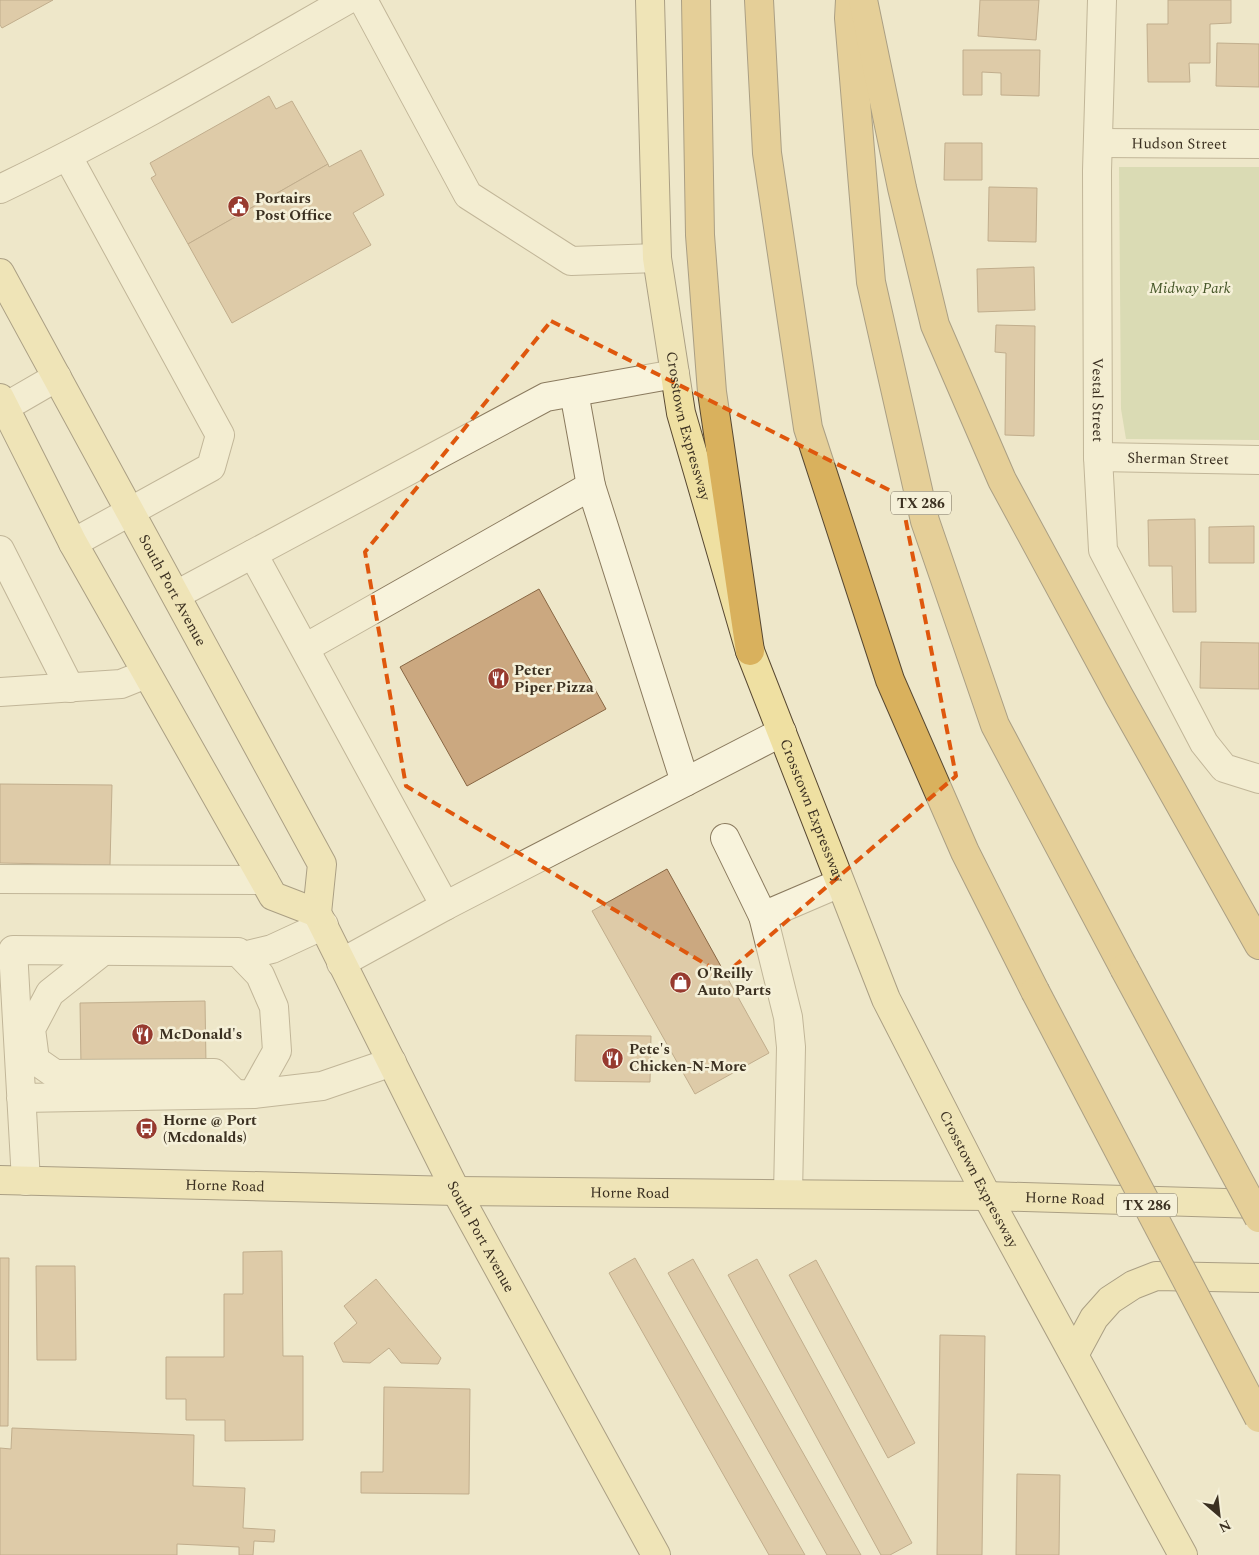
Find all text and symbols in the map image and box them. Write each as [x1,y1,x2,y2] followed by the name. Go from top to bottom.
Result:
[1131,132,1227,156] street label: Hudson Street
[255,187,332,227] place label: Portairs Post Office
[227,195,251,219] public building icon: Portairs Post Office
[1149,277,1231,300] park label: Midway Park
[660,350,717,504] street label: Crosstown Expressway
[1086,358,1109,442] street label: Vestal Street
[1127,447,1229,471] street label: Sherman Street
[891,492,951,514] road number: TX 286
[132,530,212,650] street label: South Port Avenue
[514,659,594,699] place label: Peter Piper Pizza
[486,667,510,691] restaurant icon: Peter Piper Pizza
[773,736,851,887] street label: Crosstown Expressway
[697,962,771,1002] place label: O'Reilly Auto Parts
[669,970,693,994] shop icon: O'Reilly Auto Parts
[131,1022,155,1046] restaurant icon: McDonald's
[159,1023,242,1046] place label: McDonald's
[629,1038,747,1078] place label: Pete's Chicken-N-More
[601,1046,625,1070] restaurant icon: Pete's Chicken-N-More
[933,1106,1025,1253] street label: Crosstown Expressway
[163,1109,257,1149] place label: Horne @ Port (Mcdonalds)
[135,1117,159,1141] bus stop icon: Horne @ Port (Mcdonalds)
[185,1173,265,1198] street label: Horne Road
[441,1177,521,1297] street label: South Port Avenue
[590,1181,670,1205] street label: Horne Road
[1025,1186,1105,1211] street label: Horne Road
[1117,1194,1177,1216] road number: TX 286
[1194,1490,1244,1540] north arrow
[1215,1514,1235,1538] text: N

